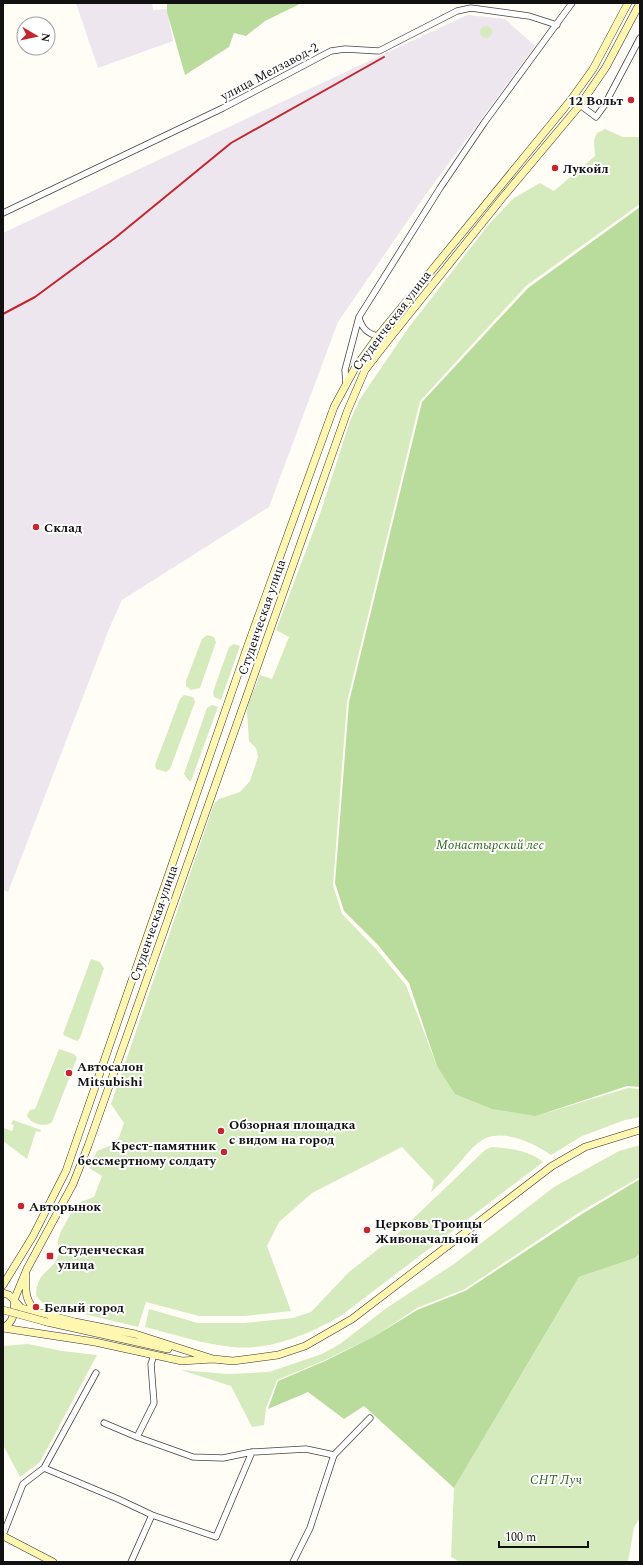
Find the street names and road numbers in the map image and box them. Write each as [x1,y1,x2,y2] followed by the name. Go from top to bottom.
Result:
[216,38,322,107] street label: улица Мелзавод-2
[347,266,437,375] street label: Студенческая улица
[233,556,291,678] street label: Студенческая улица
[125,862,183,984] street label: Студенческая улица

